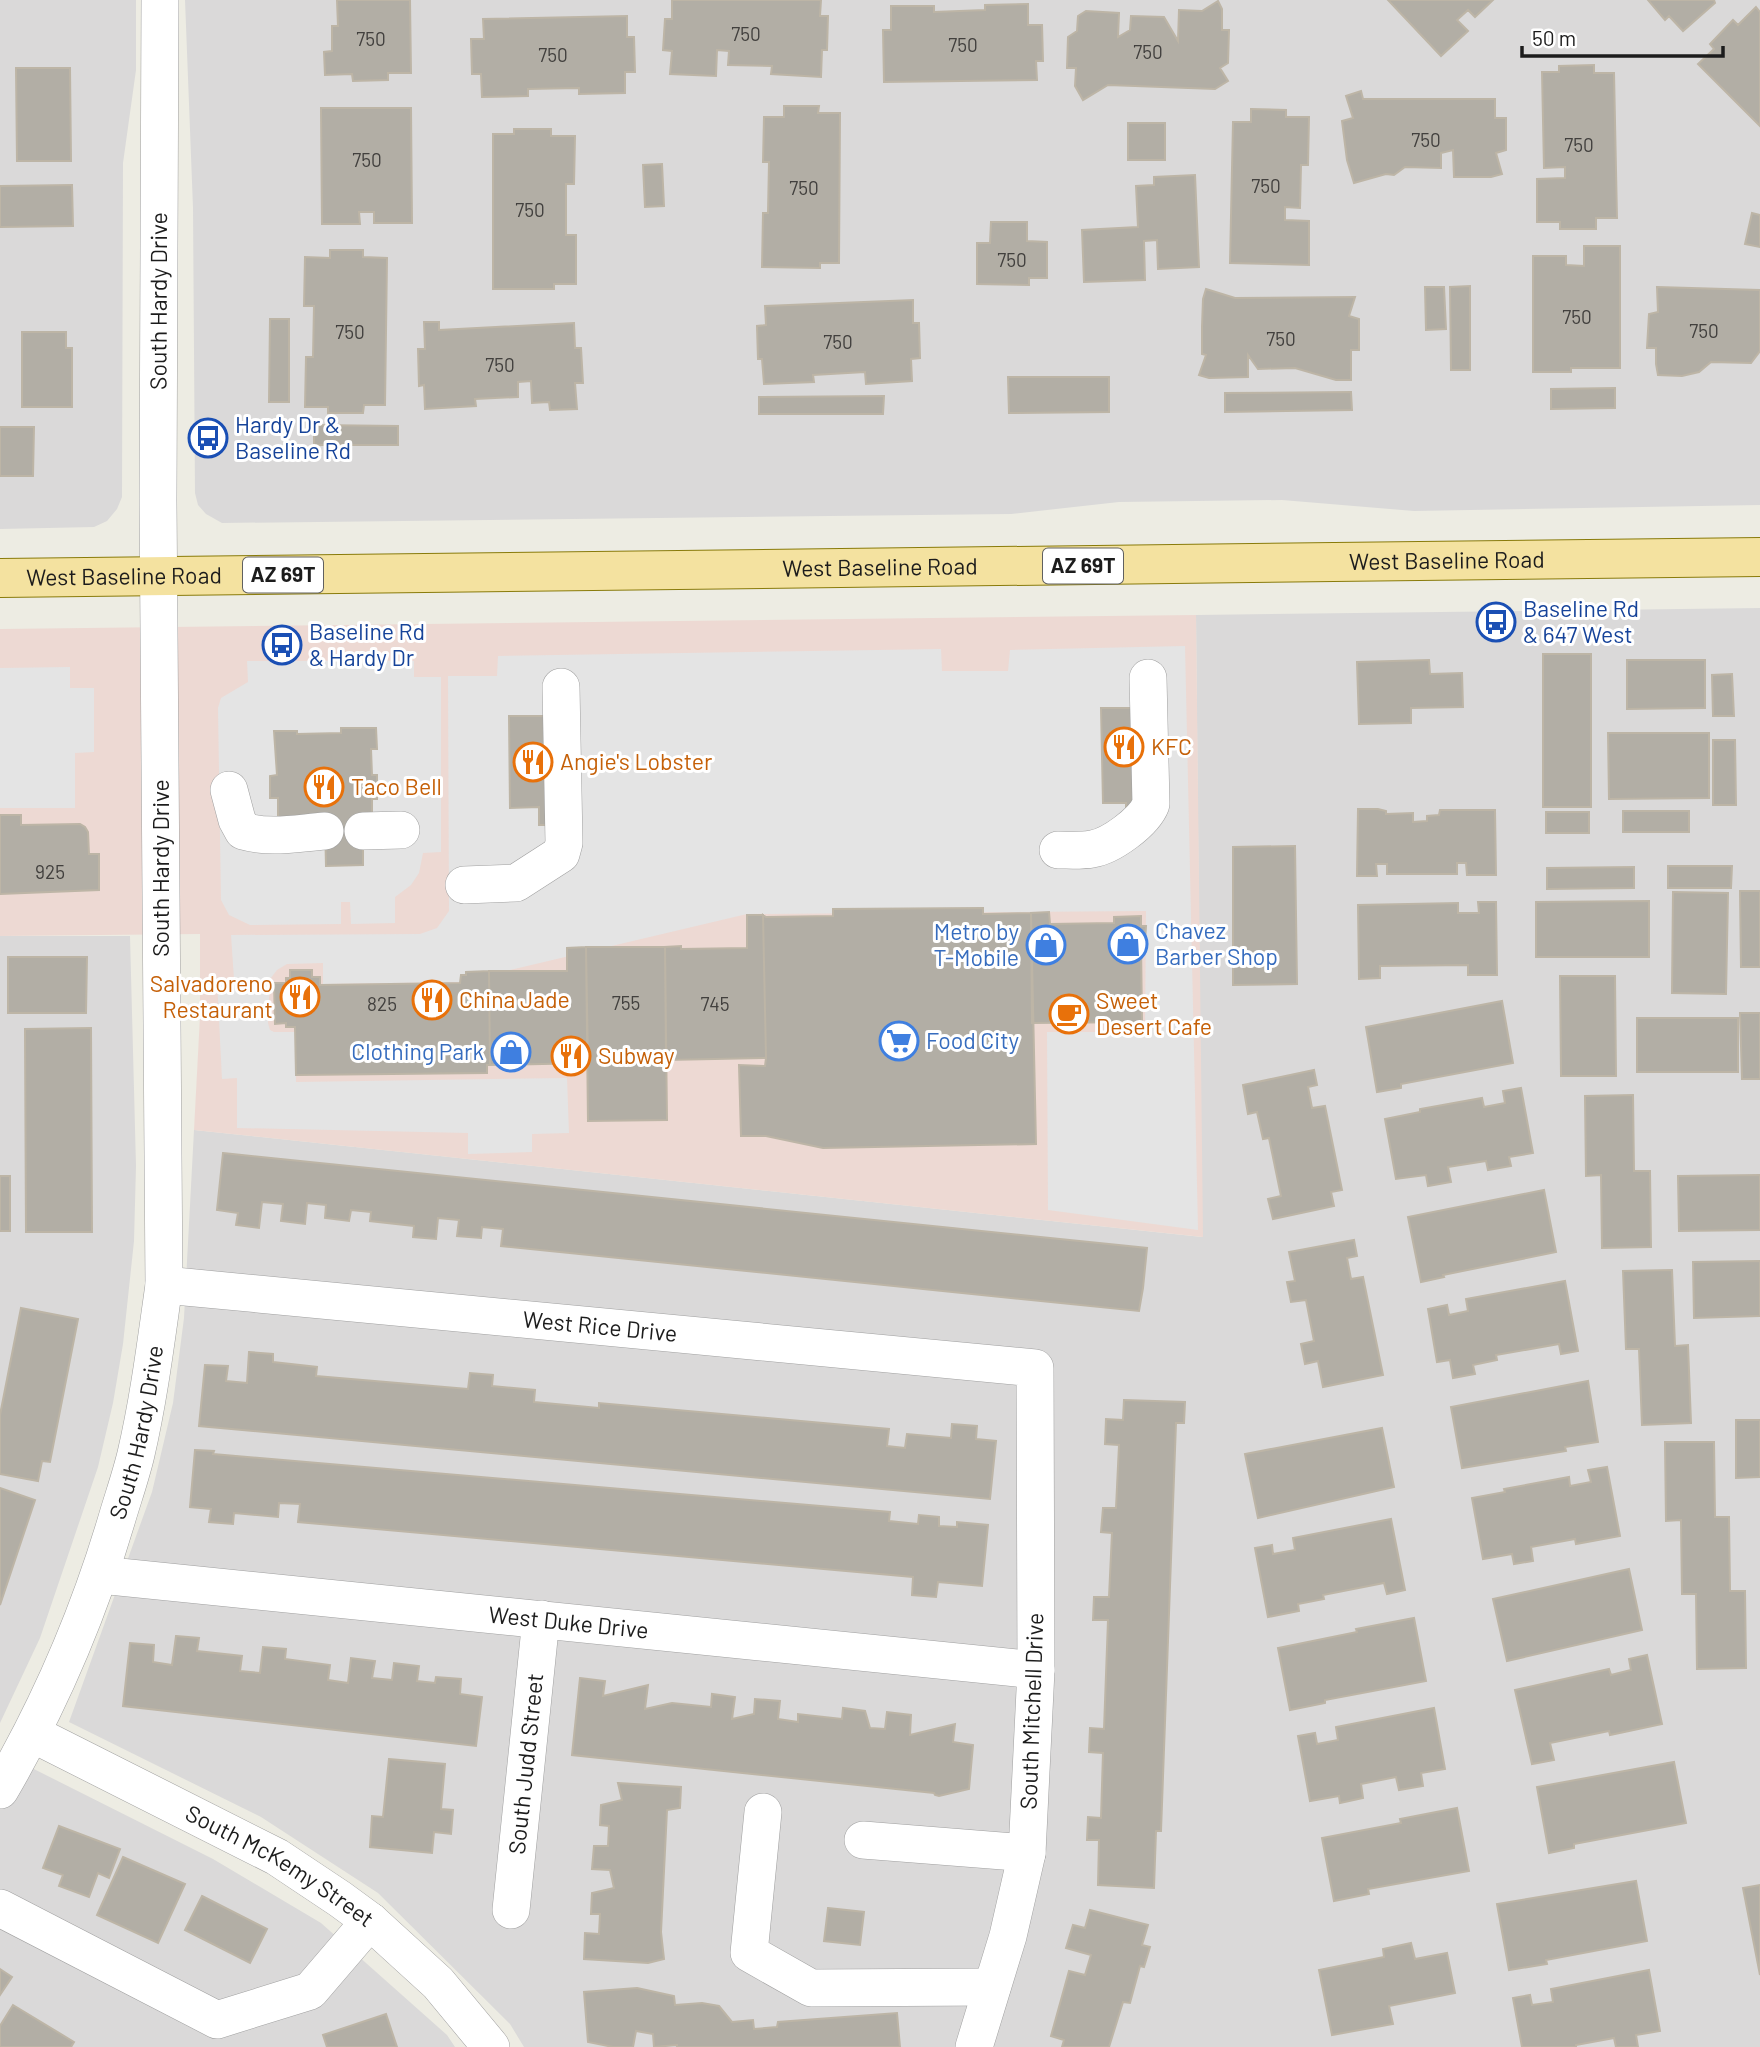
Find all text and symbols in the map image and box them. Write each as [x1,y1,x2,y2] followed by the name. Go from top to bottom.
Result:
[1522,14,1723,58] scale bar
[731,22,761,45] house number: 750
[1532,25,1576,50] text: 50 m
[356,27,386,50] house number: 750
[948,33,978,56] house number: 750
[1133,40,1163,63] house number: 750
[538,43,568,66] house number: 750
[1411,128,1441,151] house number: 750
[1564,133,1594,156] house number: 750
[352,148,382,171] house number: 750
[1251,174,1281,197] house number: 750
[789,176,819,199] house number: 750
[515,198,545,221] house number: 750
[143,212,172,390] street label: South Hardy Drive
[997,248,1027,271] house number: 750
[1562,305,1592,328] house number: 750
[1689,319,1719,342] house number: 750
[335,320,365,343] house number: 750
[1266,327,1296,350] house number: 750
[823,330,853,353] house number: 750
[485,353,515,376] house number: 750
[235,410,351,464] place label: Hardy Dr & Baseline Rd
[187,417,229,459] bus stop icon: Hardy Dr & Baseline Rd
[1349,545,1545,575] street label: West Baseline Road
[1043,548,1123,584] road number: AZ 69T
[782,551,978,582] street label: West Baseline Road
[243,558,323,592] road number: AZ 69T
[26,560,222,591] street label: West Baseline Road
[1523,594,1639,648] place label: Baseline Rd & 647 West
[1475,601,1517,643] bus stop icon: Baseline Rd & 647 West
[309,617,425,671] place label: Baseline Rd & Hardy Dr
[261,624,303,666] bus stop icon: Baseline Rd & Hardy Dr
[1103,726,1145,768] restaurant icon: KFC
[1151,732,1192,760] place label: KFC
[512,741,554,783] restaurant icon: Angie's Lobster
[560,747,713,775] place label: Angie's Lobster
[303,766,345,808] restaurant icon: Taco Bell
[351,772,442,800] place label: Taco Bell
[146,779,174,957] street label: South Hardy Drive
[35,860,65,883] house number: 925
[1155,916,1278,970] place label: Chavez Barber Shop
[934,917,1019,971] place label: Metro by T-Mobile
[1107,923,1149,965] shop icon: Chavez Barber Shop
[1025,924,1067,966] shop icon: Metro by T-Mobile
[150,969,273,1023] place label: Salvadoreno Restaurant
[279,976,321,1018] restaurant icon: Salvadoreno Restaurant
[411,979,453,1021] restaurant icon: China Jade
[459,985,570,1013] place label: China Jade
[1096,986,1212,1040] place label: Sweet Desert Cafe
[612,991,640,1014] house number: 755
[367,992,397,1015] house number: 825
[700,992,730,1015] house number: 745
[1048,993,1090,1035] cafe icon: Sweet Desert Cafe
[878,1020,920,1062] supermarket icon: Food City
[926,1026,1020,1054] place label: Food City
[490,1031,532,1073] shop icon: Clothing Park
[550,1035,592,1077] restaurant icon: Subway
[351,1037,484,1065] place label: Clothing Park
[598,1041,675,1069] place label: Subway
[522,1304,679,1347] street label: West Rice Drive
[102,1343,168,1523] street label: South Hardy Drive
[487,1600,650,1644] street label: West Duke Drive
[1014,1612,1048,1810] street label: South Mitchell Drive
[502,1672,548,1856] street label: South Judd Street
[181,1798,380,1932] street label: South McKemy Street

